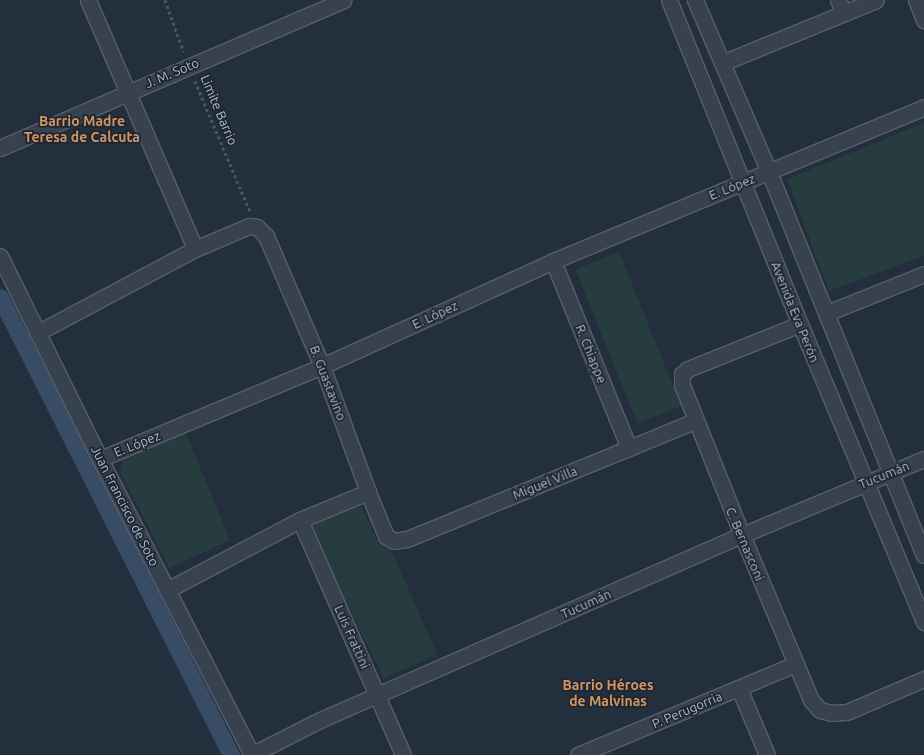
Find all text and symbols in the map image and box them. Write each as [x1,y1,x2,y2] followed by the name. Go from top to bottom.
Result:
[143,55,201,91] street label: J. M. Soto
[197,72,241,148] street label: Limite Barrio
[24,113,140,146] district label: Barrio Madre Teresa de Calcuta
[707,171,757,203] street label: E. López
[768,259,822,365] street label: Avenida Eva Perón
[410,298,460,332] street label: E. López
[572,322,610,386] street label: R. Chiappe
[307,343,349,423] street label: B. Guastavino
[112,428,162,460] street label: E. López
[88,443,162,569] street label: Juan Francisco de Soto
[856,458,912,492] street label: Tucumán
[510,463,580,503] street label: Miguel Villa
[722,505,768,583] street label: C. Bernasconi
[559,586,613,622] street label: Tucumán
[331,603,373,671] street label: Luis Frattini
[563,677,653,710] district label: Barrio Héroes de Malvinas
[650,688,724,732] street label: P. Perugorria

